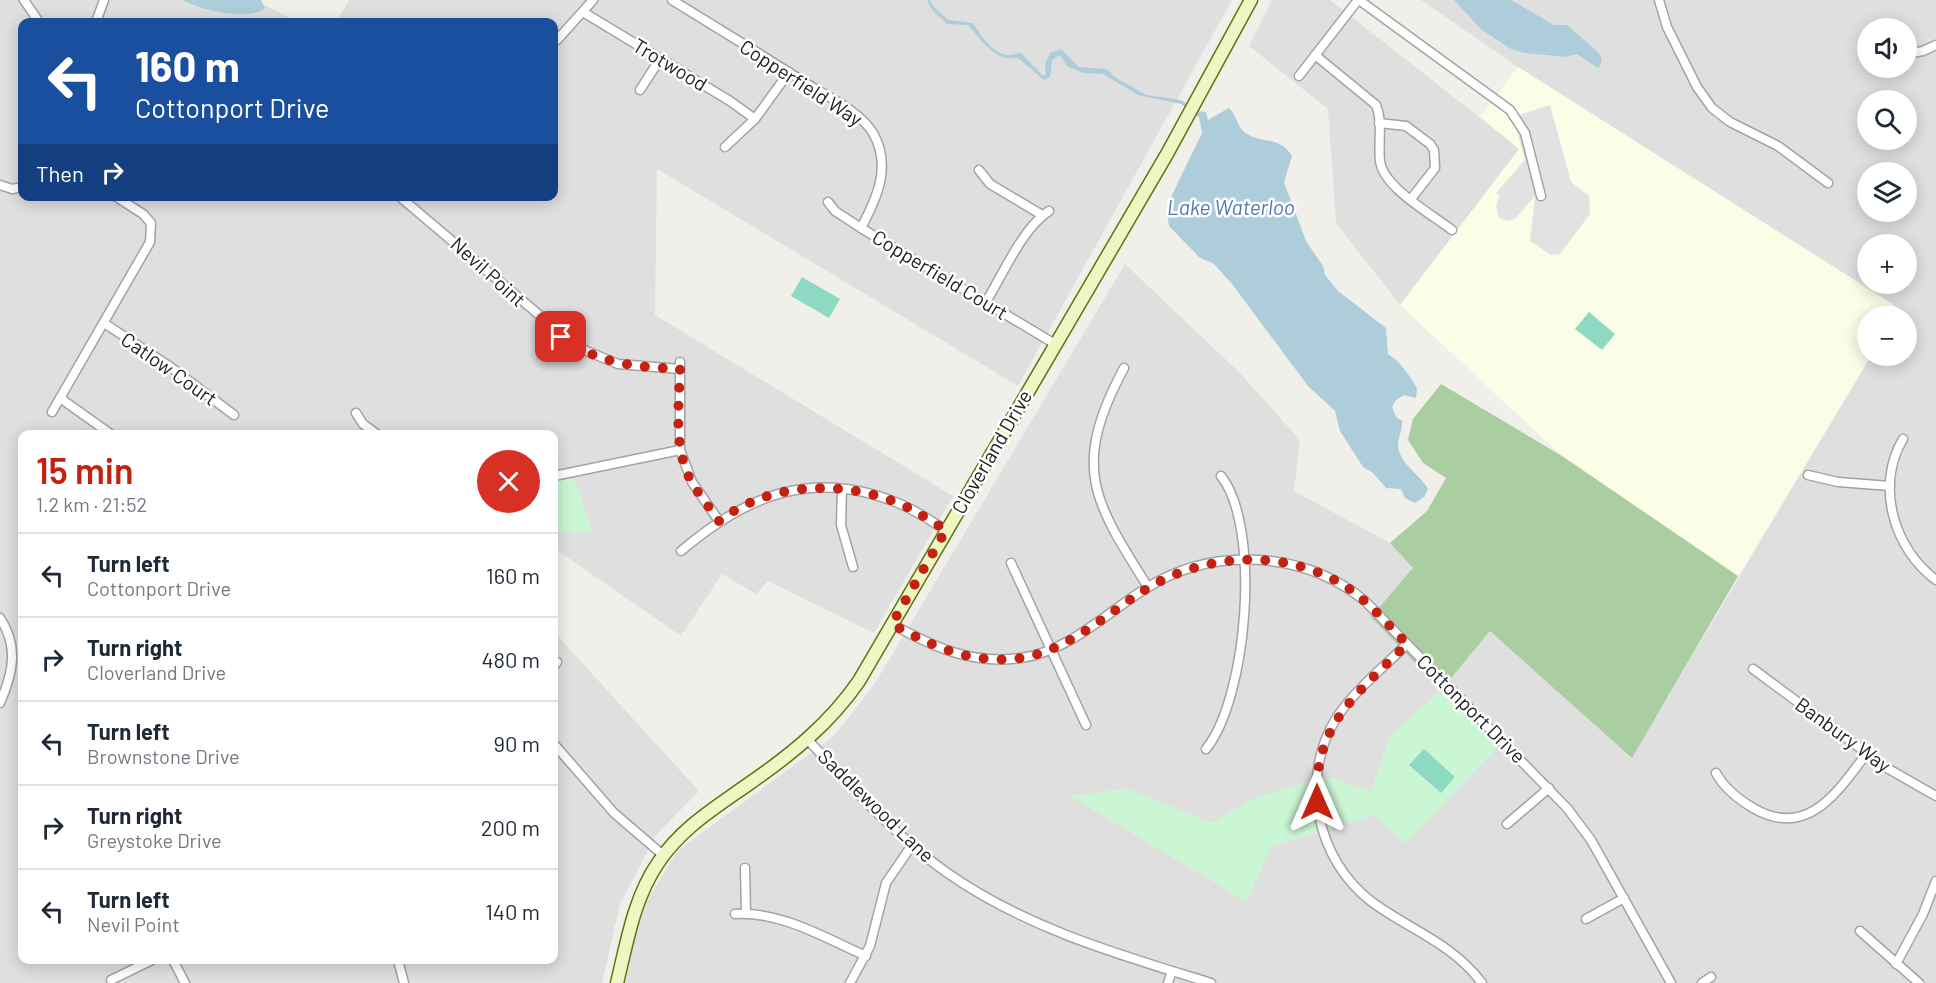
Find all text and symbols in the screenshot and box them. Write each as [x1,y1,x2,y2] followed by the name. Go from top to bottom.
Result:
[1857,18,1917,366] map controls
[1857,18,1917,78] button: sound
[629,33,712,96] street label: Trotwood
[736,34,867,131] street label: Copperfield Way
[135,40,240,90] text: 160 m
[36,42,114,120] icon: left
[1857,90,1917,150] button: search
[135,91,329,123] text: Cottonport Drive
[96,156,129,189] icon: right
[36,160,84,186] text: Then
[1857,162,1917,222] button: layers
[1167,194,1295,219] water label: Lake Waterloo
[868,224,1013,324] street label: Copperfield Court
[446,231,531,311] street label: Nevil Point
[1857,234,1917,294] button: +
[1857,306,1917,366] button: −
[535,311,586,362] pin
[544,320,577,353] icon: arrive
[117,326,222,410] street label: Catlow Court
[946,385,1036,518] street label: Cloverland Drive
[36,448,134,491] text: 15 min
[477,450,540,513] button: close
[36,492,147,516] text: 1.2 km · 21:52
[87,550,170,576] text: Turn left
[36,559,69,592] icon: left
[486,562,540,588] text: 160 m
[87,576,231,600] text: Cottonport Drive
[87,634,182,660] text: Turn right
[36,643,69,676] icon: right
[481,646,540,672] text: 480 m
[1412,649,1531,768] street label: Cottonport Drive
[87,660,226,684] text: Cloverland Drive
[1791,692,1896,777] street label: Banbury Way
[87,718,170,744] text: Turn left
[36,727,69,760] icon: left
[494,730,540,756] text: 90 m
[87,744,240,768] text: Brownstone Drive
[814,744,940,867] street label: Saddlewood Lane
[1285,770,1349,834] position arrow
[87,802,182,828] text: Turn right
[36,811,69,844] icon: right
[481,814,540,840] text: 200 m
[87,828,222,852] text: Greystoke Drive
[87,886,170,912] text: Turn left
[36,895,69,928] icon: left
[485,898,540,924] text: 140 m
[87,912,180,936] text: Nevil Point

